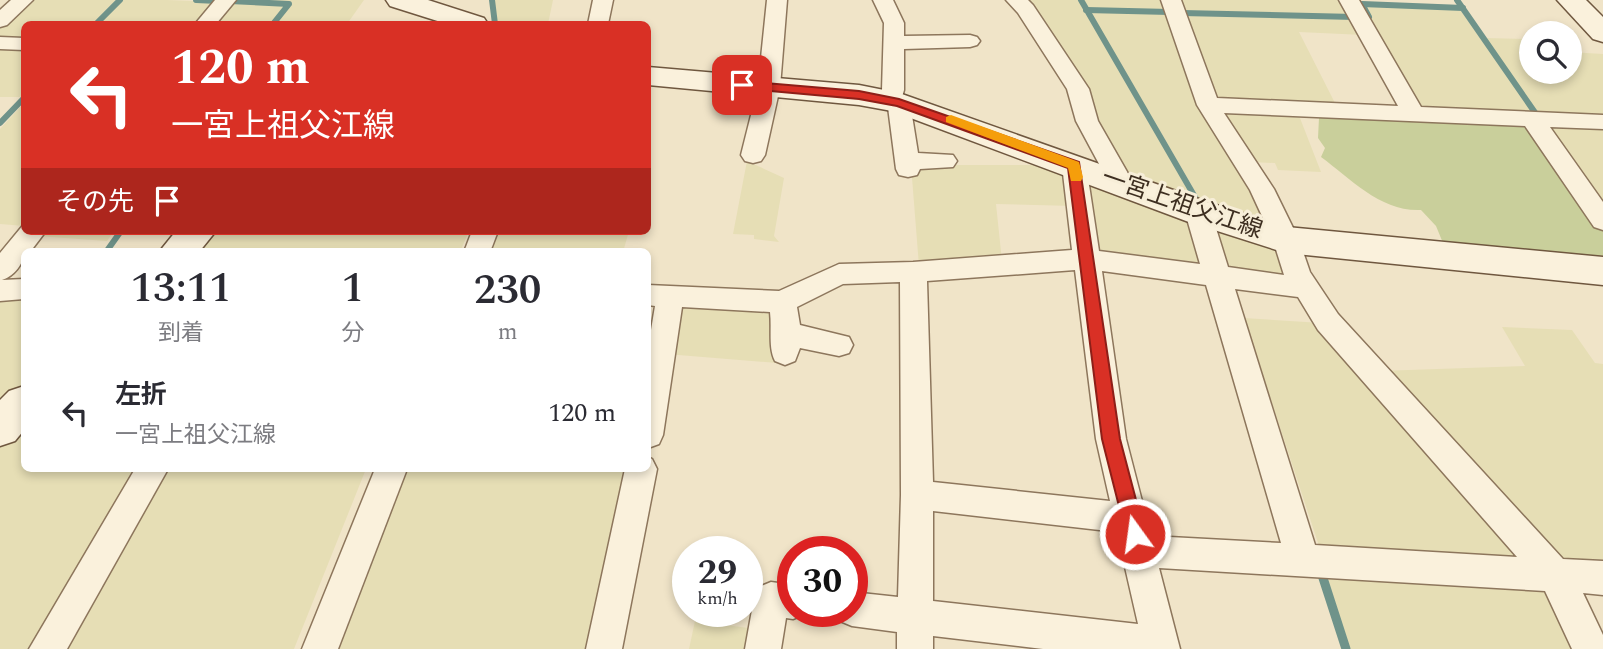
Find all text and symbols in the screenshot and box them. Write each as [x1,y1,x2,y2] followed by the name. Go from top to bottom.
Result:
[1519,21,1582,84] map controls
[1519,21,1582,84] button: search
[171,31,310,106] text: 120 m
[56,49,147,140] icon: left
[712,55,772,115] pin
[723,66,761,104] icon: arrive
[171,102,395,151] text: 一宮上祖父江線
[1097,160,1267,248] street label: 一宮上祖父江線
[56,182,134,222] text: その先
[148,182,186,220] icon: arrive
[131,257,232,320] text: 13:11
[341,257,364,320] text: 1
[474,259,541,322] text: 230
[498,315,518,350] text: m
[158,316,204,351] text: 到着
[341,316,364,351] text: 分
[115,375,167,415] text: 左折
[548,393,616,433] text: 120 m
[56,394,94,432] icon: left
[115,418,276,453] text: 一宮上祖父江線
[1098,497,1172,571] position arrow
[777,536,868,627] speed limit sign: 30
[698,546,737,599] text: 29
[697,585,738,612] text: km/h

